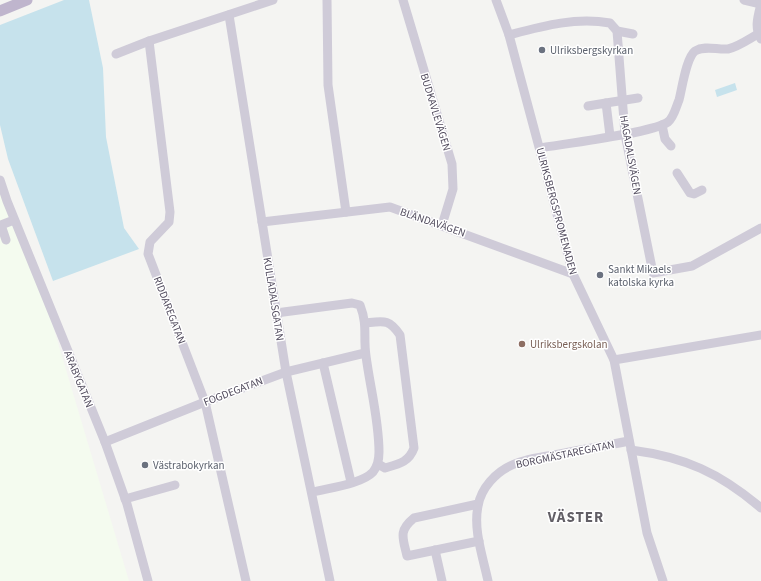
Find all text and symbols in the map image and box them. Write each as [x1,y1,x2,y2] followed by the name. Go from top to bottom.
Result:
[550,43,633,58] place label: Ulriksbergskyrkan
[537,45,547,55] marker: Ulriksbergskyrkan
[417,72,454,153] street label: BUDKAVLEVÄGEN
[616,114,645,196] street label: HAGADALSVÄGEN
[532,146,581,276] street label: ULRIKSBERGSPROMENADEN
[398,204,468,241] street label: BLÄNDAVÄGEN
[260,256,288,342] street label: KULLADALSGATAN
[608,262,674,290] place label: Sankt Mikaels katolska kyrka
[595,270,605,280] marker: Sankt Mikaels katolska kyrka
[150,274,189,346] street label: RIDDAREGATAN
[530,337,607,352] place label: Ulriksbergskolan
[517,339,527,349] marker: Ulriksbergskolan
[60,348,97,410] street label: ARABYGATAN
[201,373,265,410] street label: FOGDEGATAN
[514,437,616,472] street label: BORGMÄSTAREGATAN
[153,458,225,473] place label: Västrabokyrkan
[140,460,150,470] marker: Västrabokyrkan
[547,507,604,528] district label: VÄSTER

